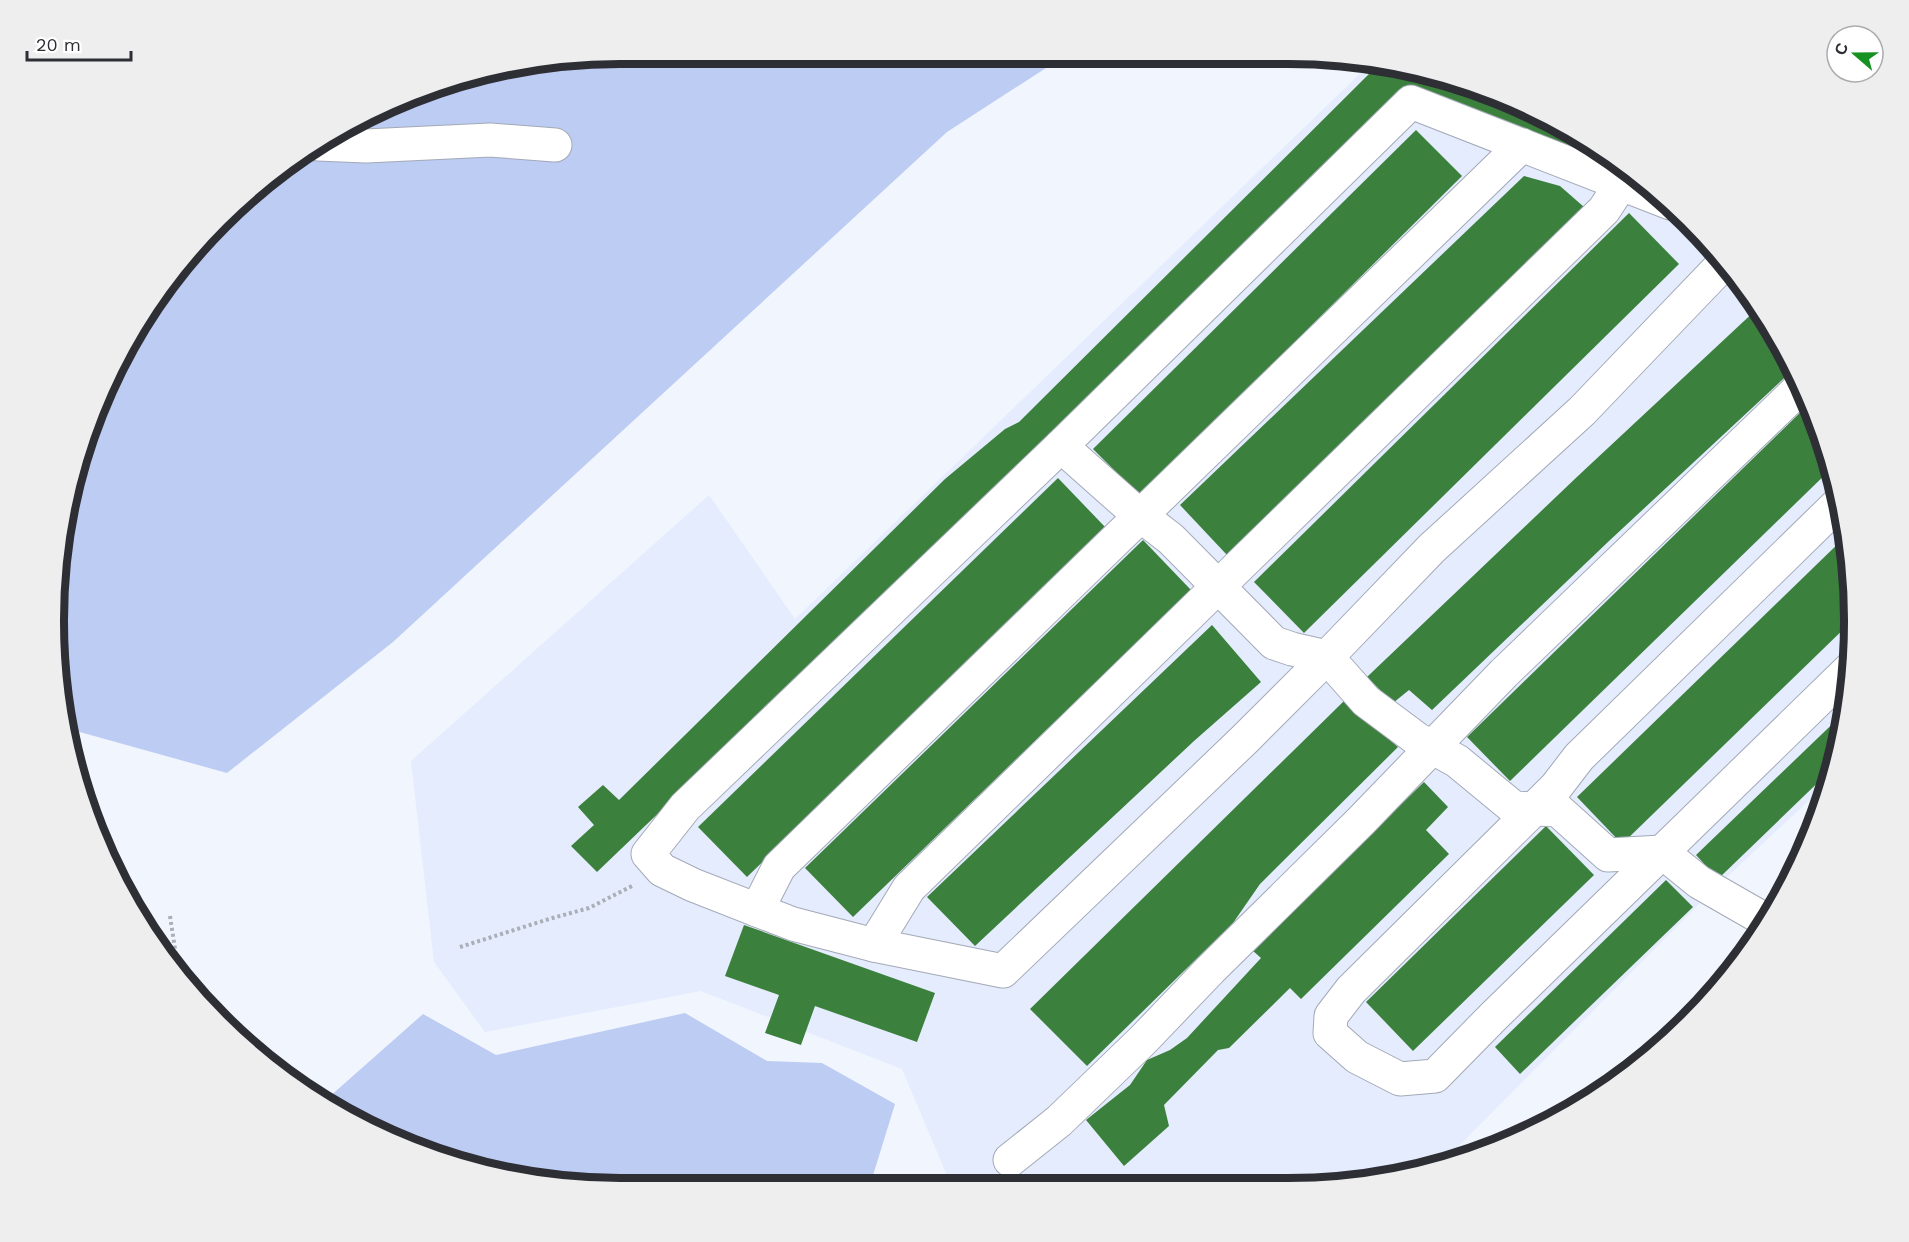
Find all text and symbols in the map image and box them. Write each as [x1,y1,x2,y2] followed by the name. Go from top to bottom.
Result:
[27,24,130,62] scale bar
[1825,24,1885,84] north arrow
[36,34,81,55] text: 20 m
[1830,40,1852,58] text: С

